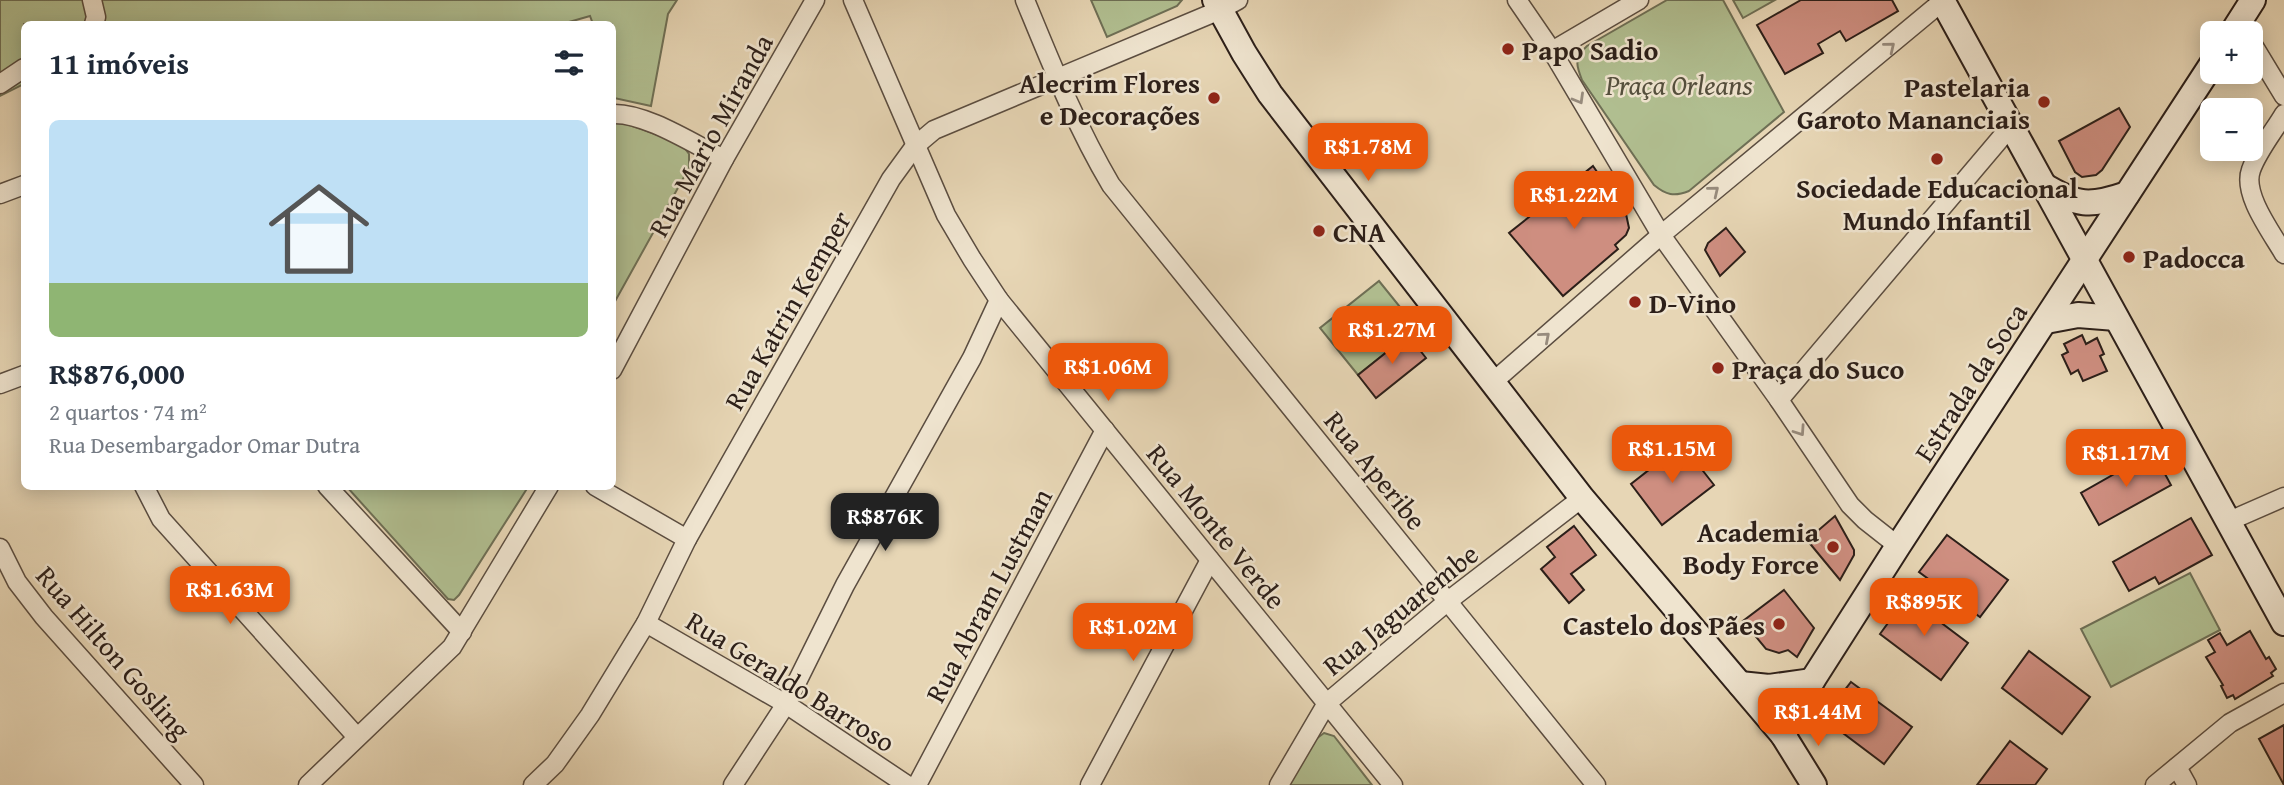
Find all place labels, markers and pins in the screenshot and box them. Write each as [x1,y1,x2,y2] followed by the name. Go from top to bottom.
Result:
[1522,29,1658,70] place label: Papo Sadio
[1500,41,1516,57] marker: Papo Sadio
[1019,62,1200,135] place label: Alecrim Flores e Decorações
[1797,66,2031,139] place label: Pastelaria Garoto Mananciais
[1206,90,1222,106] marker: Alecrim Flores e Decorações
[2036,94,2052,110] marker: Pastelaria Garoto Mananciais
[1303,124,1433,183] pin: R$1.78M
[1929,151,1945,167] marker: Sociedade Educacional Mundo Infantil
[1796,167,2078,240] place label: Sociedade Educacional Mundo Infantil
[1509,172,1639,231] pin: R$1.22M
[1333,211,1386,252] place label: CNA
[1311,223,1327,239] marker: CNA
[2143,237,2245,278] place label: Padocca
[2121,249,2137,265] marker: Padocca
[1649,282,1736,323] place label: D-Vino
[1627,294,1643,310] marker: D-Vino
[1327,306,1457,366] pin: R$1.27M
[1043,344,1173,403] pin: R$1.06M
[1732,348,1904,389] place label: Praça do Suco
[1710,360,1726,376] marker: Praça do Suco
[1607,426,1737,485] pin: R$1.15M
[2061,430,2191,489] pin: R$1.17M
[828,494,942,553] pin: R$876K
[1683,511,1820,584] place label: Academia Body Force
[1825,539,1841,555] marker: Academia Body Force
[165,566,295,626] pin: R$1.63M
[1867,578,1981,638] pin: R$895K
[1068,604,1198,663] pin: R$1.02M
[1563,604,1765,645] place label: Castelo dos Pães
[1771,616,1787,632] marker: Castelo dos Pães
[1753,688,1883,748] pin: R$1.44M

